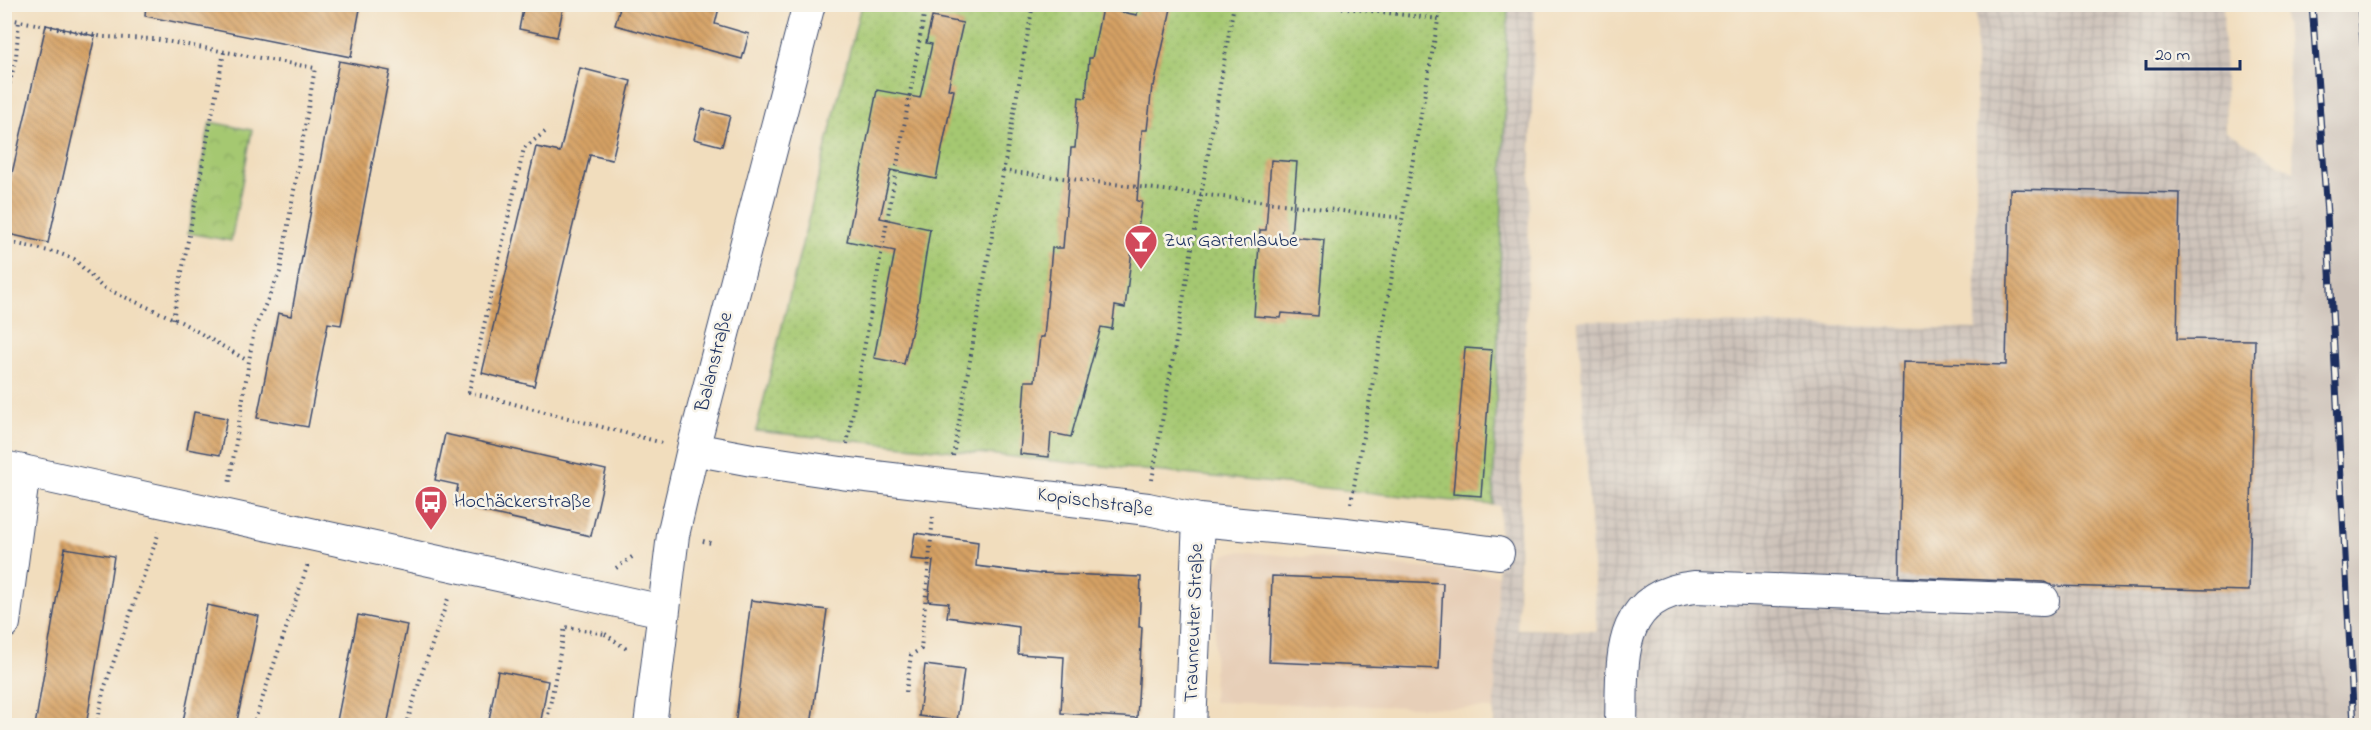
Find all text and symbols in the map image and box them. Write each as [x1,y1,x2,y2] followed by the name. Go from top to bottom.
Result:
[2146,33,2240,71] scale bar
[2155,43,2190,69] text: 20 m
[1123,223,1159,270] bar icon: Zur Gartenlaube
[1164,227,1298,256] place label: Zur Gartenlaube
[688,309,741,416] street label: Balanstraße
[1035,481,1155,525] street label: Kopischstraße
[413,484,449,531] bus stop icon: Hochäckerstraße
[454,488,591,517] place label: Hochäckerstraße
[1178,543,1212,703] street label: Traunreuter Straße

